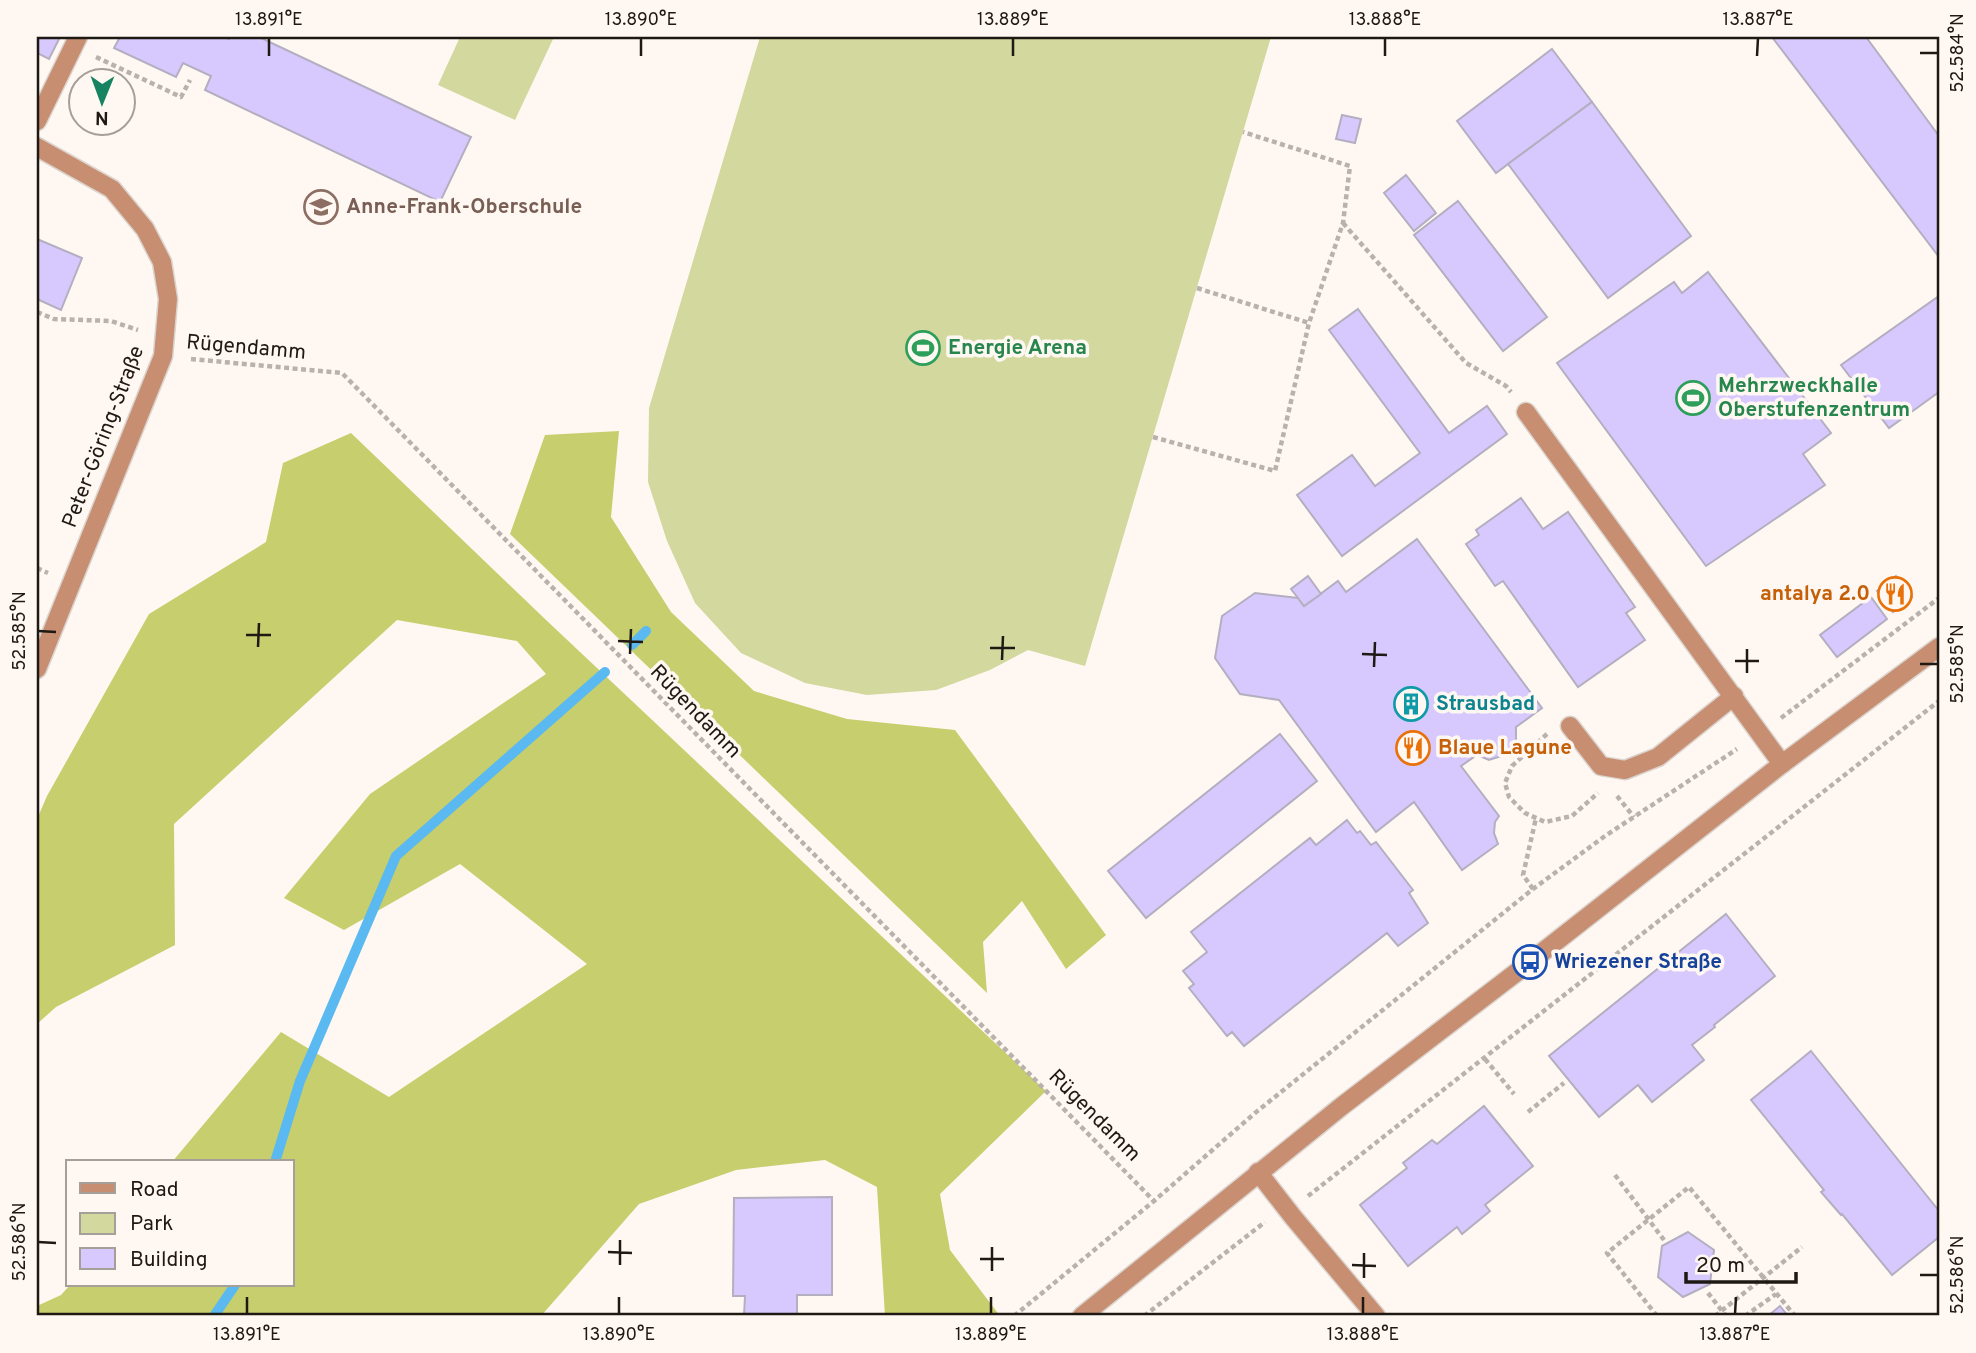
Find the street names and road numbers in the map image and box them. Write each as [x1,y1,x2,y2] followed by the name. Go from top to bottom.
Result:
[185,329,307,367] street label: Rügendamm
[57,342,151,532] street label: Peter-Göring-Straße
[644,659,746,765] street label: Rügendamm
[1042,1064,1146,1168] street label: Rügendamm

